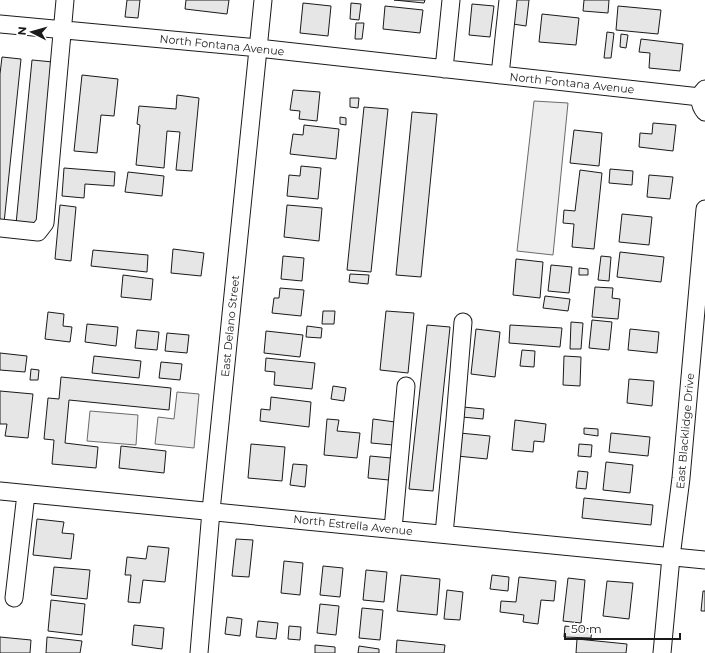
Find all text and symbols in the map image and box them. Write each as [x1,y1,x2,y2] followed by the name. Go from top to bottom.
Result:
[12,12,52,52] north arrow
[15,26,29,36] text: N
[159,31,285,59] street label: North Fontana Avenue
[509,69,635,97] street label: North Fontana Avenue
[218,274,242,378] street label: East Delano Street
[673,372,697,489] street label: East Blacklidge Drive
[293,512,414,538] street label: North Estrella Avenue
[565,615,680,641] scale bar
[571,621,602,636] text: 50 m

